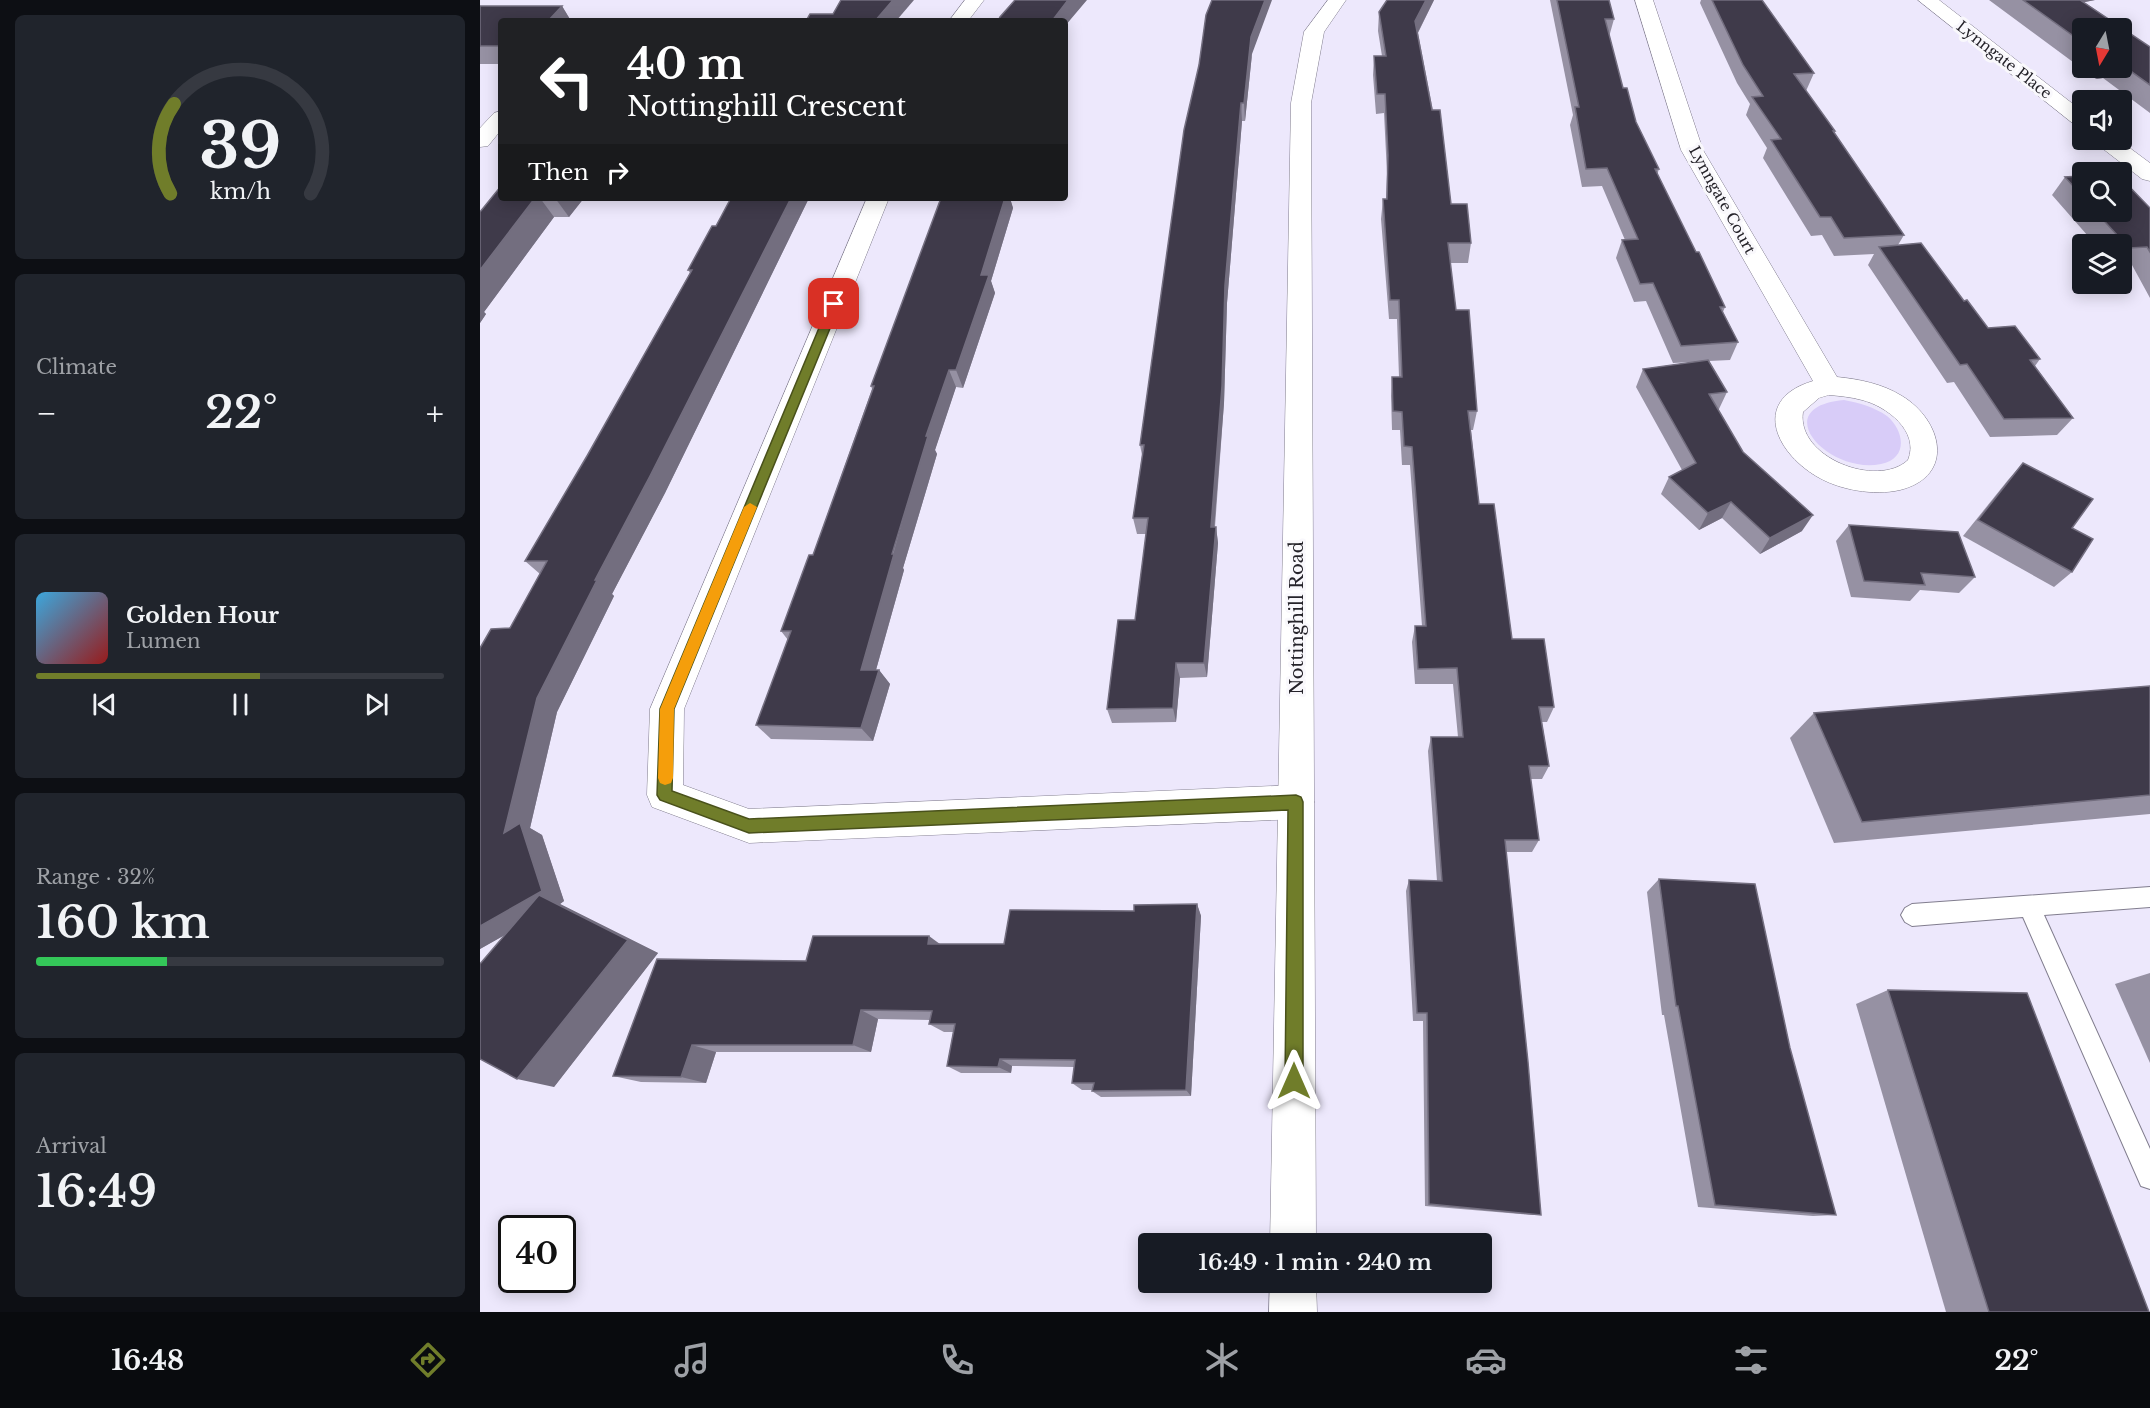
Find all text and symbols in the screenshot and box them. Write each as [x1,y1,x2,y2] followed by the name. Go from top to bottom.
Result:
[1953,16,2056,103] street label: Lynngate Place
[2072,18,2132,78] north arrow
[2072,18,2132,294] map controls
[627,38,744,90] text: 40 m
[528,42,606,120] icon: left
[627,90,906,123] text: Nottinghill Crescent
[2072,90,2132,150] button: sound
[199,107,281,185] text: 39
[1685,142,1760,257] street label: Lynngate Court
[601,156,634,189] icon: right
[528,159,589,186] text: Then
[2072,162,2132,222] button: search
[210,179,271,206] text: km/h
[2072,234,2132,294] button: layers
[808,278,859,329] pin
[817,287,850,320] icon: arrive
[36,355,117,379] text: Climate
[205,384,278,440] text: 22°
[36,393,57,434] text: −
[426,393,444,434] text: +
[1286,541,1308,695] street label: Nottinghill Road
[126,602,279,629] text: Golden Hour
[126,629,201,653] text: Lumen
[88,688,121,721] icon: previous
[224,688,257,721] icon: pause
[360,688,393,721] icon: next
[36,865,155,889] text: Range · 32%
[36,894,210,950] text: 160 km
[1262,1049,1326,1113] position arrow
[36,1134,107,1158] text: Arrival
[36,1163,157,1219] text: 16:49
[498,1215,576,1293] speed limit sign: 40
[1198,1249,1432,1276] text: 16:49 · 1 min · 240 m
[407,1339,449,1381] icon: directions
[671,1339,713,1381] icon: music
[936,1339,978,1381] icon: phone
[1201,1339,1243,1381] icon: climate
[1465,1339,1507,1381] icon: car
[1730,1339,1772,1381] icon: filters
[111,1344,184,1377] text: 16:48
[1994,1344,2039,1377] text: 22°

